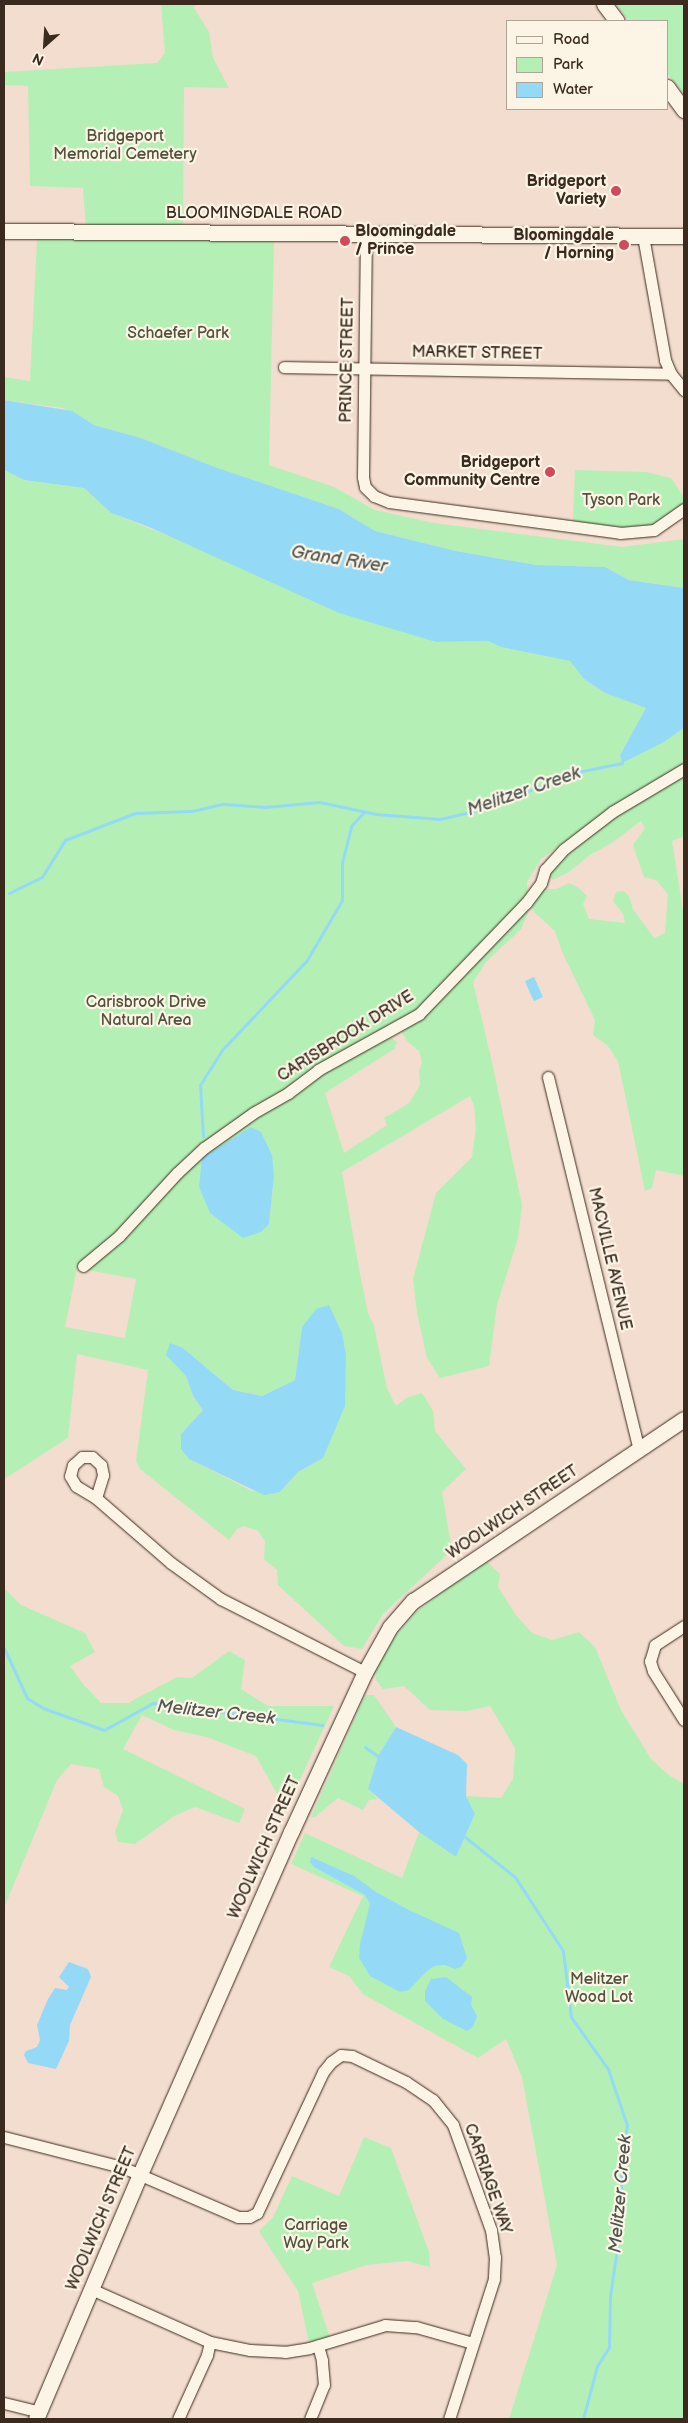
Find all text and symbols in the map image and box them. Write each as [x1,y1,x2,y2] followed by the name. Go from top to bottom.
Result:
[20,20,70,70] north arrow
[506,20,668,110] legend
[553,30,589,49] text: Road
[30,49,47,69] text: N
[553,55,583,74] text: Park
[553,80,593,99] text: Water
[53,127,197,165] park label: Bridgeport Memorial Cemetery
[527,172,606,210] place label: Bridgeport Variety
[610,185,622,197] marker: Bridgeport Variety
[166,204,342,224] street label: BLOOMINGDALE ROAD
[355,222,456,260] place label: Bloomingdale / Prince
[513,226,614,264] place label: Bloomingdale / Horning
[339,235,351,247] marker: Bloomingdale / Prince
[618,239,630,251] marker: Bloomingdale / Horning
[337,297,359,423] street label: PRINCE STREET
[127,324,229,344] park label: Schaefer Park
[411,343,543,365] street label: MARKET STREET
[403,453,540,491] place label: Bridgeport Community Centre
[544,466,556,478] marker: Bridgeport Community Centre
[582,491,660,511] park label: Tyson Park
[290,542,388,578] water label: Grand River
[464,762,584,822] water label: Melitzer Creek
[274,987,418,1087] street label: CARISBROOK DRIVE
[86,993,206,1031] park label: Carisbrook Drive Natural Area
[583,1186,635,1332] street label: MACVILLE AVENUE
[444,1462,582,1564] street label: WOOLWICH STREET
[156,1696,276,1730] water label: Melitzer Creek
[225,1773,305,1923] street label: WOOLWICH STREET
[565,1970,633,2008] park label: Melitzer Wood Lot
[459,2121,515,2237] street label: CARRIAGE WAY
[605,2134,637,2254] water label: Melitzer Creek
[63,2144,141,2294] street label: WOOLWICH STREET
[283,2216,349,2254] park label: Carriage Way Park

